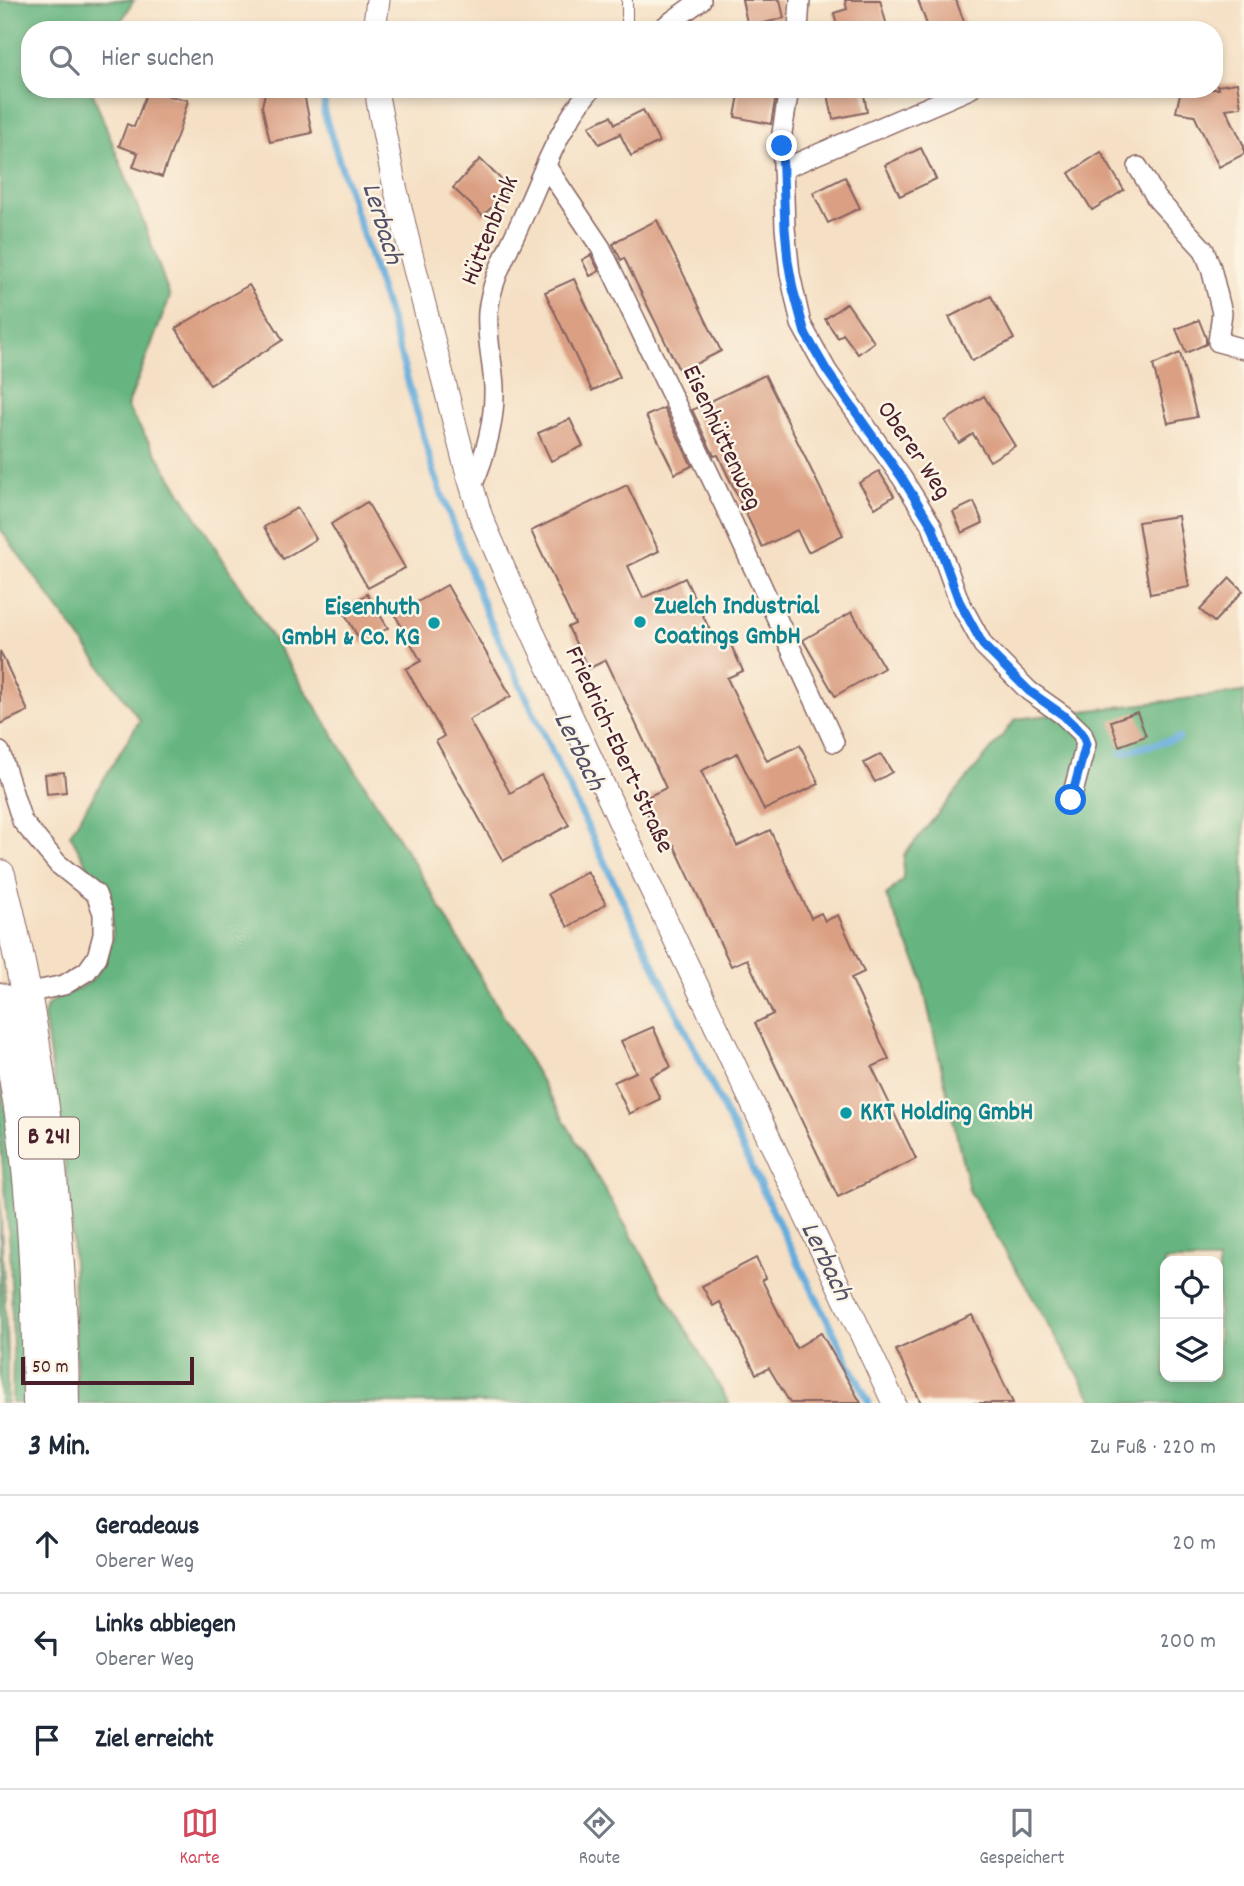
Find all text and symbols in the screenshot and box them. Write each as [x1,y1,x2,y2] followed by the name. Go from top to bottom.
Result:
[21,21,1223,98] search box
[45,41,83,79] icon: search
[101,41,214,78] text: Hier suchen
[766,130,797,161] route end
[452,171,530,291] street label: Hüttenbrink
[349,178,412,271] water label: Lerbach
[671,359,771,517] street label: Eisenhüttenweg
[866,394,960,508] street label: Oberer Weg
[654,589,820,656] place label: Zuelch Industrial Coatings GmbH
[281,590,420,657] place label: Eisenhuth GmbH & Co. KG
[632,614,648,630] marker: Zuelch Industrial Coatings GmbH
[426,615,442,631] marker: Eisenhuth GmbH & Co. KG
[554,640,682,860] street label: Friedrich-Ebert-Straße
[541,706,614,799] water label: Lerbach
[1055,784,1086,815] route start
[860,1095,1033,1132] place label: KKT Holding GmbH
[838,1105,854,1121] marker: KKT Holding GmbH
[19,1118,79,1158] road number: B 241
[788,1216,861,1309] water label: Lerbach
[1160,1256,1223,1382] map controls
[1160,1256,1223,1319] button: locate
[1160,1319,1223,1382] button: layers
[21,1354,194,1386] scale bar
[32,1355,69,1382] text: 50 m
[28,1427,90,1470] text: 3 Min.
[1090,1432,1216,1465] text: Zu Fuß · 220 m
[95,1509,199,1546] text: Geradeaus
[28,1525,66,1563] icon: ahead
[1172,1528,1216,1561] text: 20 m
[95,1546,194,1579] text: Oberer Weg
[95,1607,236,1644] text: Links abbiegen
[28,1623,66,1661] icon: left
[1160,1626,1216,1659] text: 200 m
[95,1644,194,1677] text: Oberer Weg
[28,1721,66,1759] icon: arrive
[95,1722,214,1759] text: Ziel erreicht
[180,1804,220,1873] tab: Karte
[579,1804,620,1873] tab: Route
[979,1804,1064,1873] tab: Gespeichert

